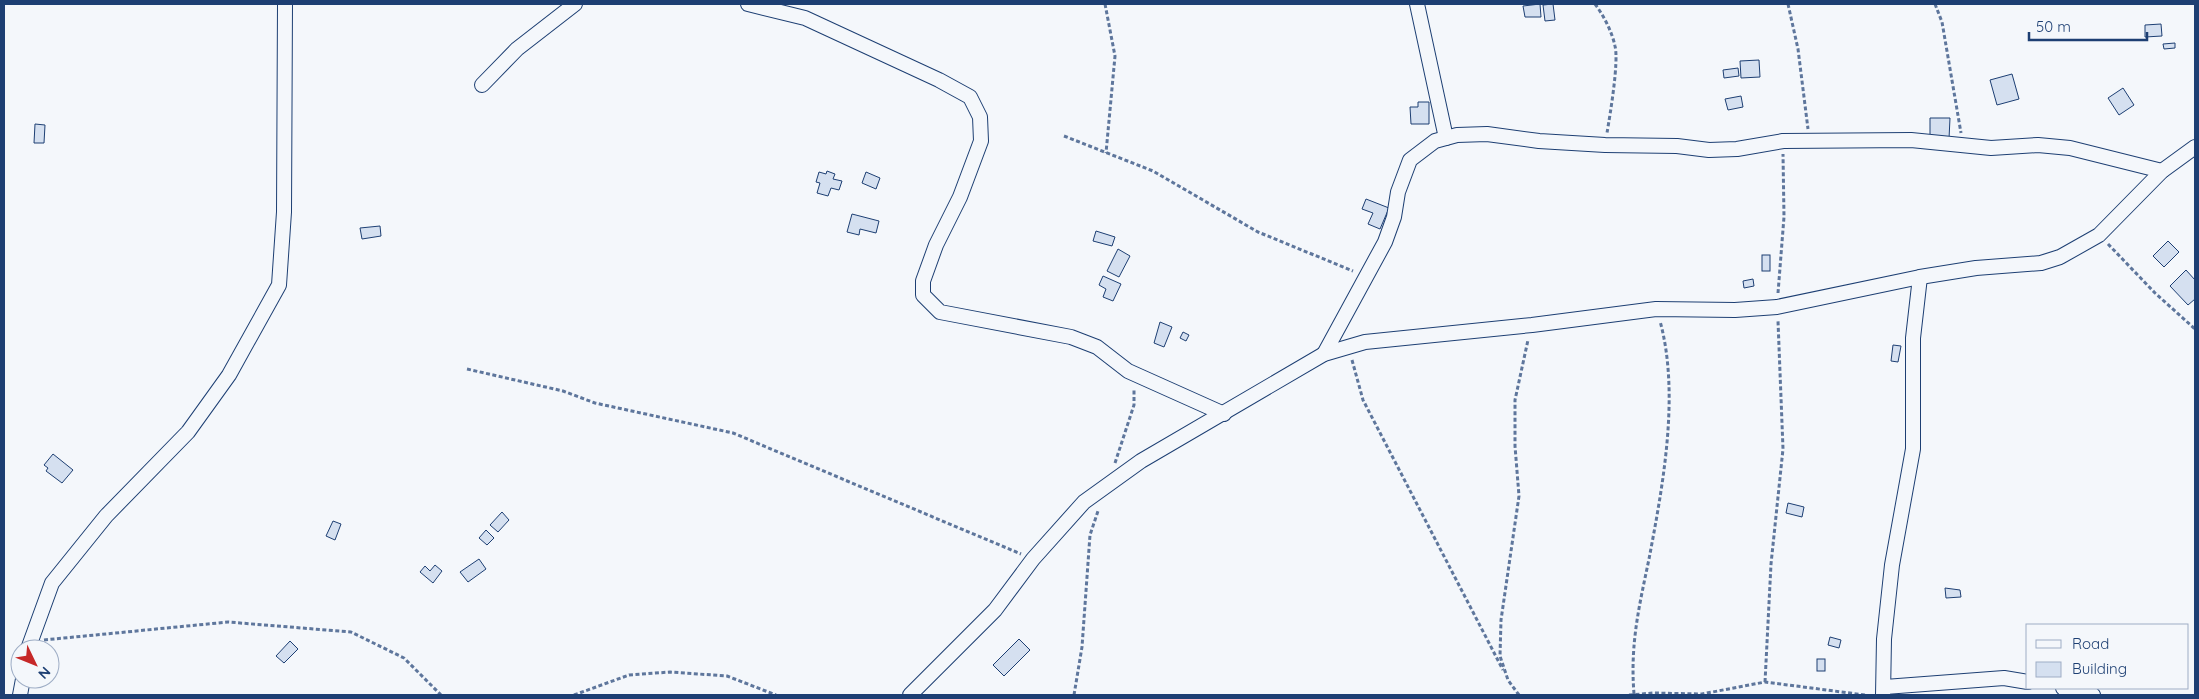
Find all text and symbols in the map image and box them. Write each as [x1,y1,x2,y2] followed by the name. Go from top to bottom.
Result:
[2029,10,2146,42] scale bar
[2036,17,2071,36] text: 50 m
[2026,624,2189,689] legend
[2072,634,2109,653] text: Road
[10,639,60,689] north arrow
[2072,659,2127,678] text: Building
[34,663,55,683] text: N

